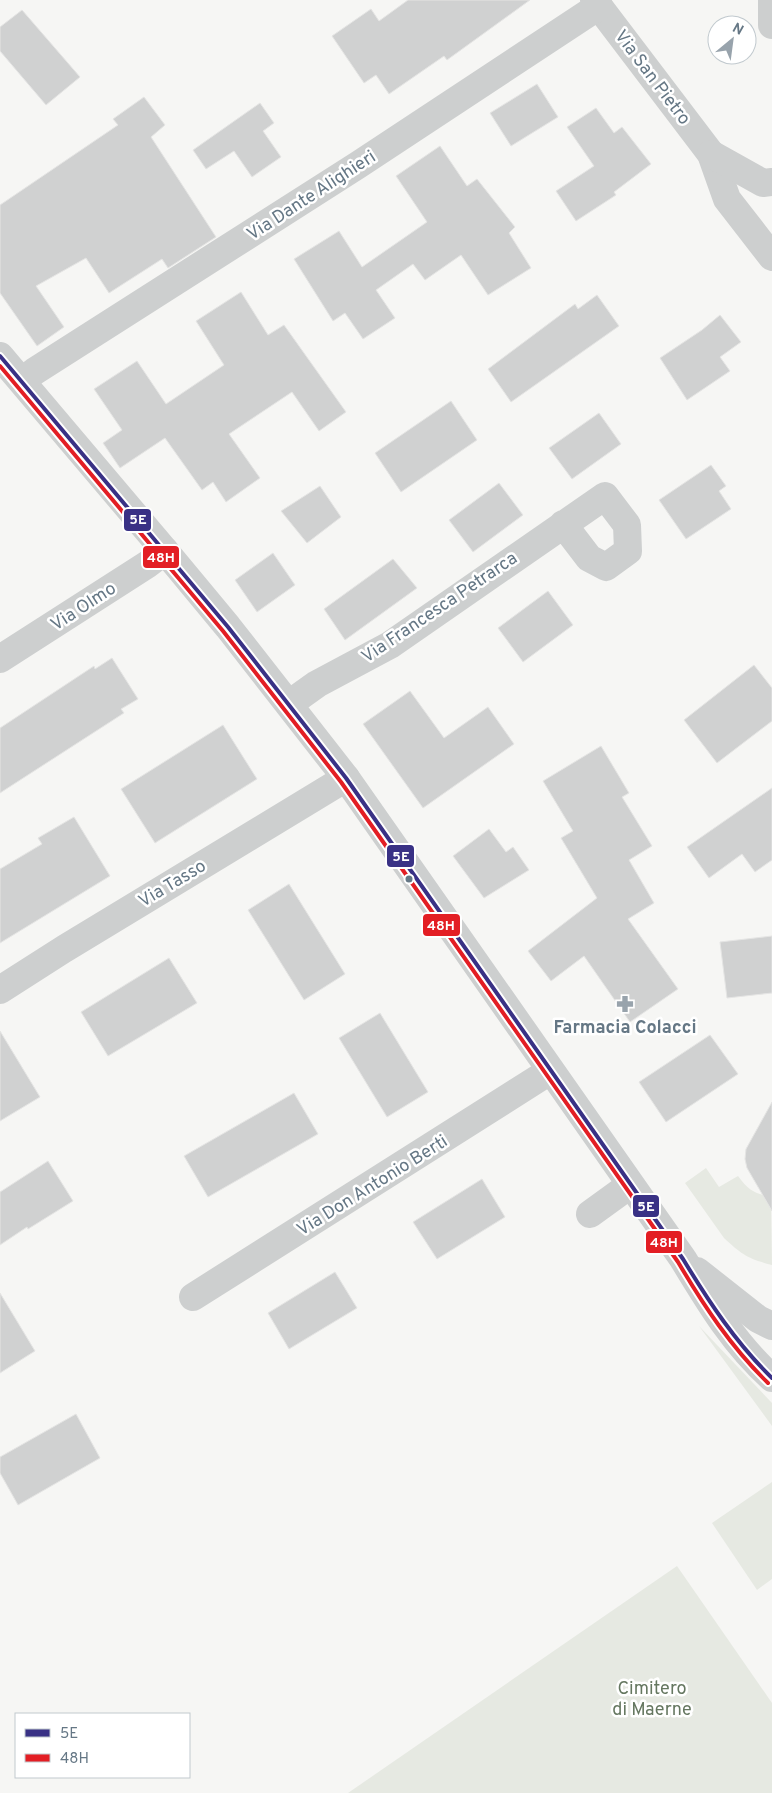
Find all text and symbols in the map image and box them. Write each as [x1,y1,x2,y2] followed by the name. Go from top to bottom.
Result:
[707,15,757,65] north arrow
[729,20,746,40] text: N
[609,26,695,130] street label: Via San Pietro
[243,146,381,246] street label: Via Dante Alighieri
[123,508,152,532] line badge: 5E
[129,512,147,529] text: 5E
[142,545,180,569] line badge: 48H
[357,548,522,669] street label: Via Francesca Petrarca
[147,550,175,567] text: 48H
[47,578,121,637] street label: Via Olmo
[386,844,415,868] line badge: 5E
[392,849,410,866] text: 5E
[135,855,211,913] street label: Via Tasso
[404,874,414,884] unlabelled marker
[422,913,461,937] line badge: 48H
[427,918,455,935] text: 48H
[615,994,635,1014] pharmacy icon: Farmacia Colacci
[554,1017,697,1040] place label: Farmacia Colacci
[293,1131,452,1242] street label: Via Don Antonio Berti
[632,1194,660,1218] line badge: 5E
[637,1199,655,1216] text: 5E
[645,1230,683,1254] line badge: 48H
[650,1235,678,1252] text: 48H
[612,1678,692,1722] park label: Cimitero di Maerne
[15,1713,190,1778] legend
[60,1725,78,1744] text: 5E
[60,1750,89,1769] text: 48H

